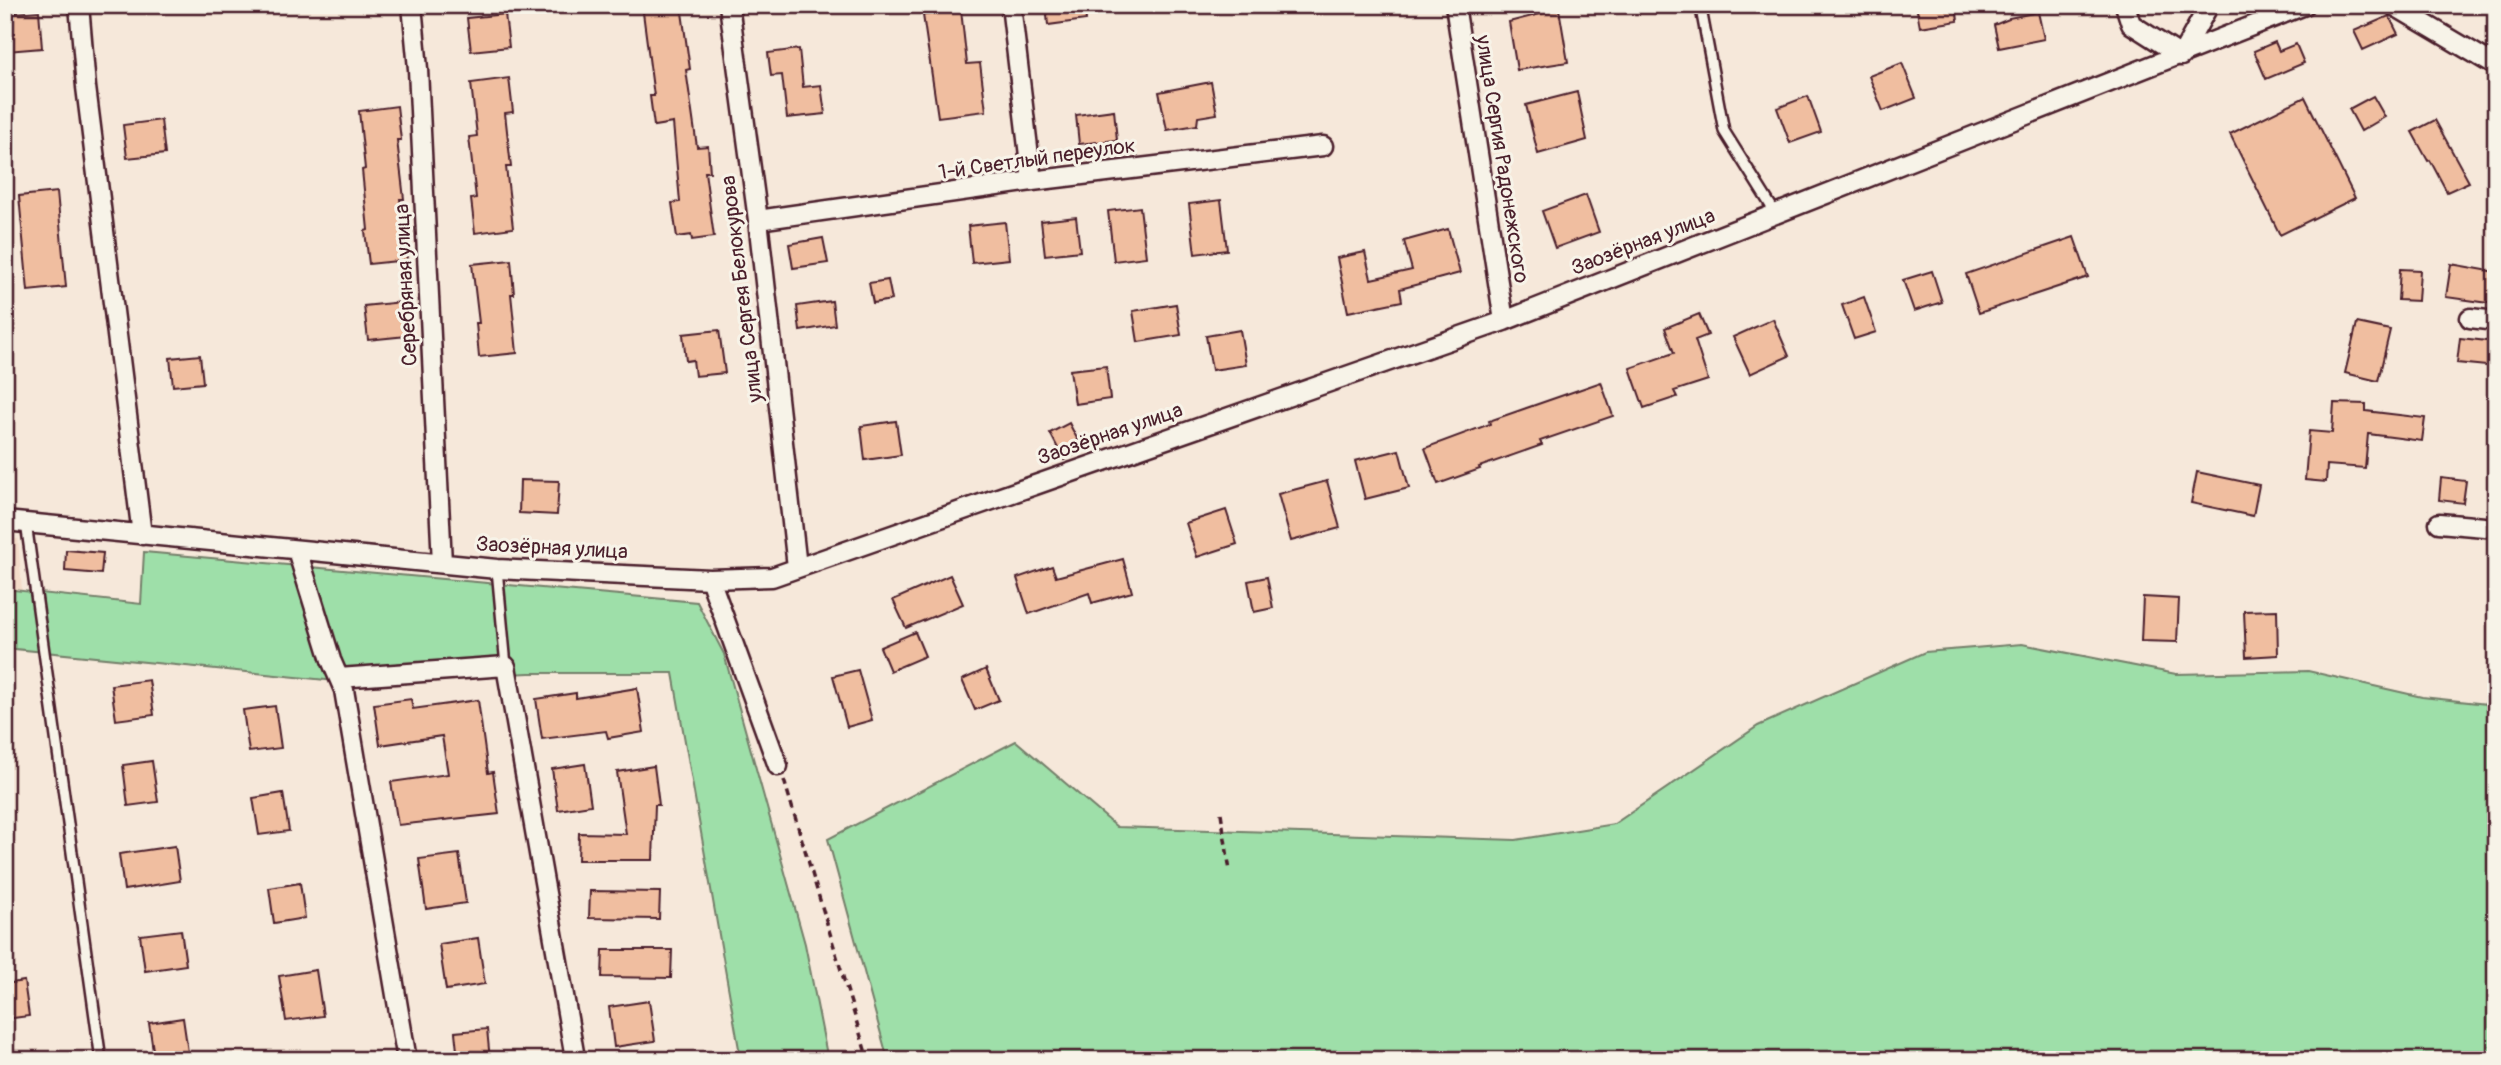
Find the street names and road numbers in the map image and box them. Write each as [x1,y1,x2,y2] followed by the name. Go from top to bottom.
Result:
[1469,32,1535,285] street label: улица Сергия Радонежского
[937,132,1137,186] street label: 1-й Светлый переулок
[715,174,769,405] street label: улица Сергея Белокурова
[1567,202,1719,282] street label: Заозёрная улица
[388,203,424,367] street label: Серебряная улица
[1034,396,1186,472] street label: Заозёрная улица
[475,531,629,565] street label: Заозёрная улица

